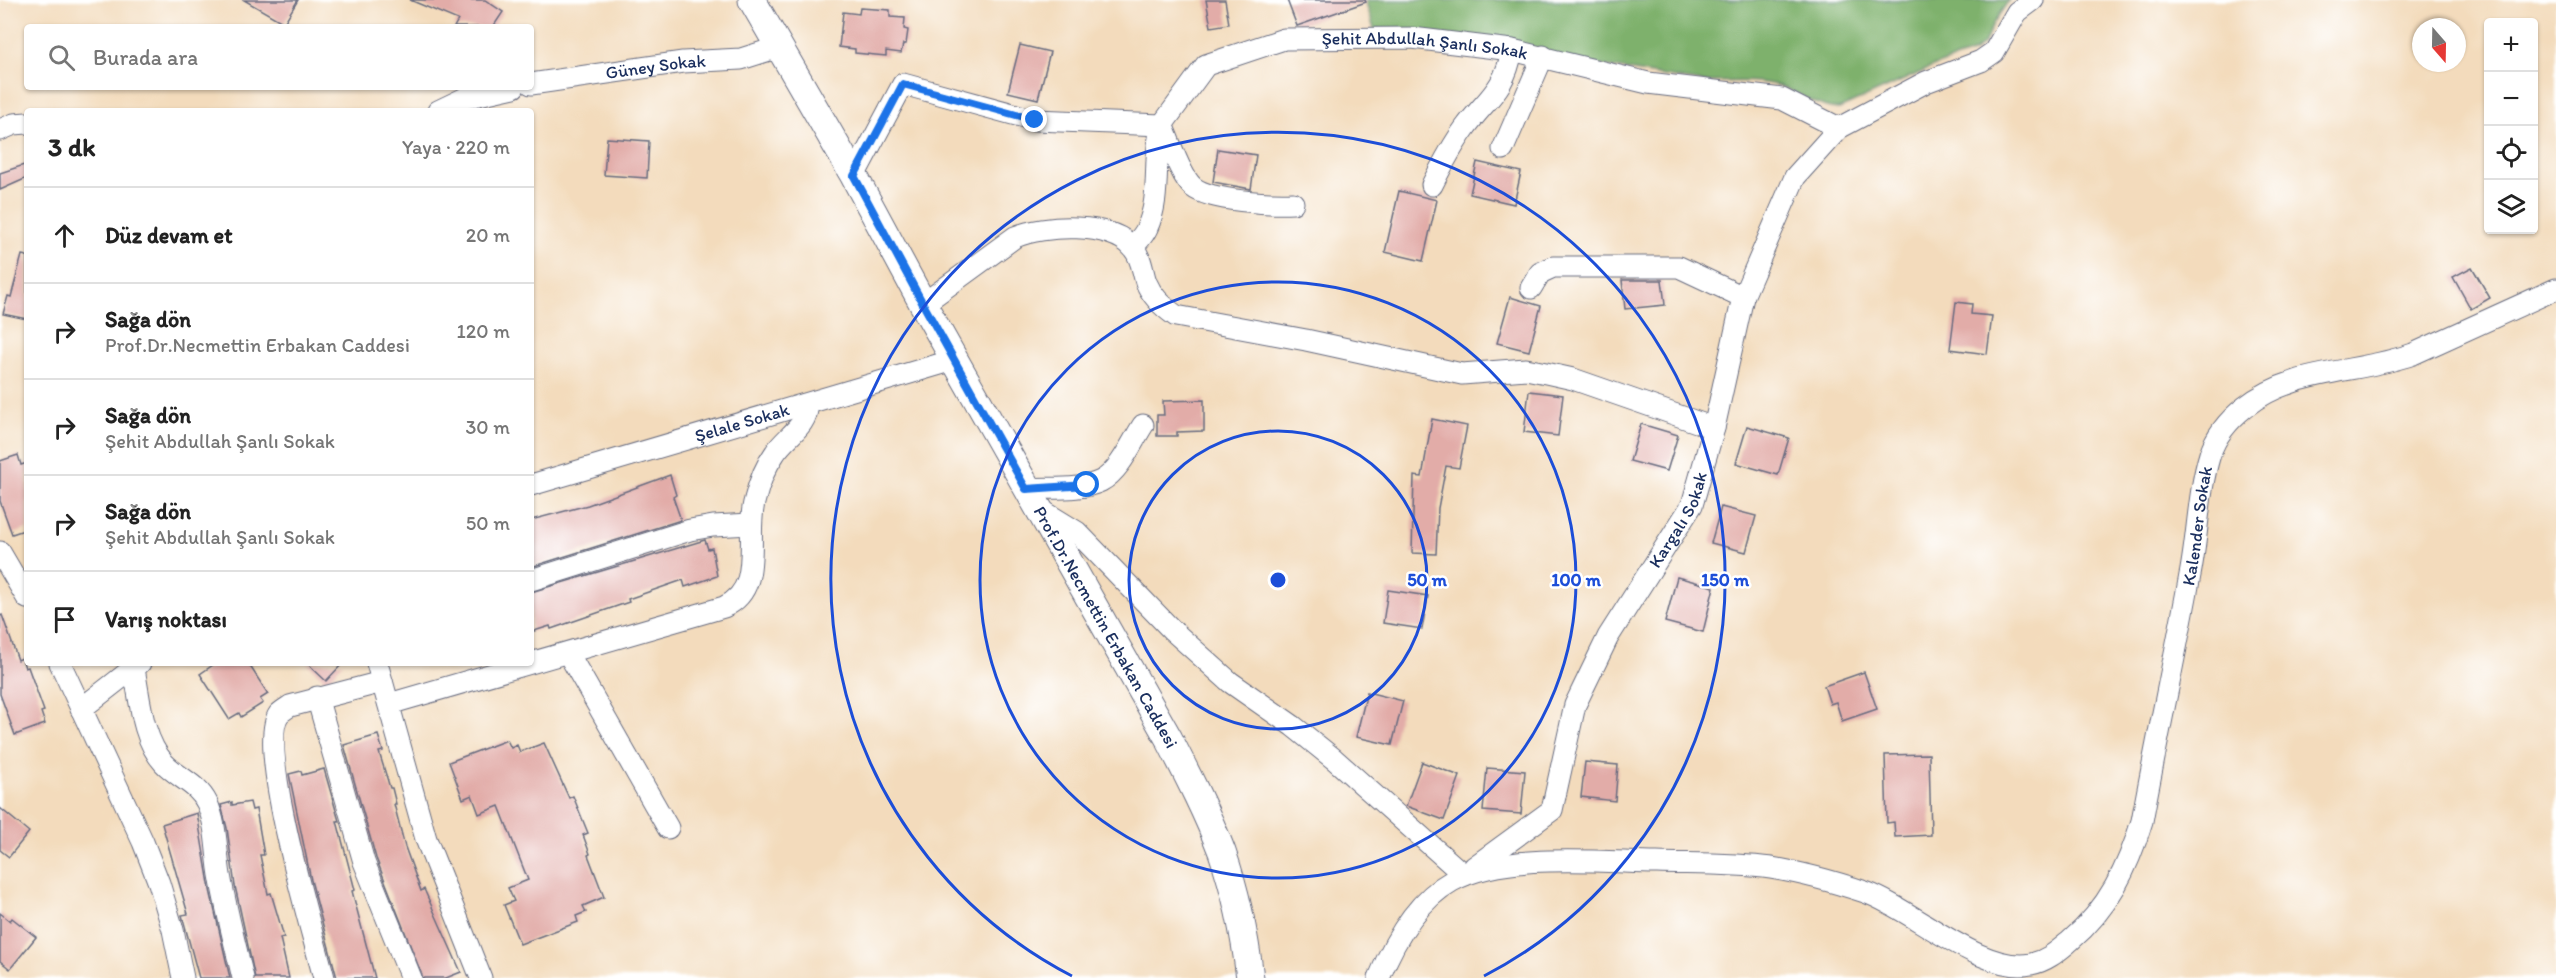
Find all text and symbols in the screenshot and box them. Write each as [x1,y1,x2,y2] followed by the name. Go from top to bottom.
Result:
[2412,18,2466,72] north arrow
[2484,18,2538,234] map controls
[2484,18,2538,72] button: +
[24,24,534,90] search box
[1322,27,1530,64] street label: Şehit Abdullah Şanlı Sokak
[45,41,78,74] icon: search
[93,44,198,71] text: Burada ara
[604,50,707,84] street label: Güney Sokak
[2484,72,2538,126] button: −
[1021,106,1047,132] route end
[2484,126,2538,180] button: locate
[48,131,96,163] text: 3 dk
[402,135,510,159] text: Yaya · 220 m
[2484,180,2538,234] button: layers
[48,219,81,252] icon: ahead
[105,222,232,249] text: Düz devam et
[466,223,510,247] text: 20 m
[105,306,191,333] text: Sağa dön
[48,315,81,348] icon: right
[457,319,510,343] text: 120 m
[105,333,410,357] text: Prof.Dr.Necmettin Erbakan Caddesi
[692,398,792,447] street label: Şelale Sokak
[105,402,191,429] text: Sağa dön
[48,411,81,444] icon: right
[465,415,510,439] text: 30 m
[105,429,335,453] text: Şehit Abdullah Şanlı Sokak
[2177,463,2217,587] street label: Kalender Sokak
[1644,469,1712,572] street label: Kargalı Sokak
[1073,471,1099,497] route start
[105,498,191,525] text: Sağa dön
[1029,502,1183,752] street label: Prof.Dr.Necmettin Erbakan Caddesi
[48,507,81,540] icon: right
[466,511,510,535] text: 50 m
[105,525,335,549] text: Şehit Abdullah Şanlı Sokak
[1407,569,1448,591] text: 50 m
[1551,569,1602,591] text: 100 m
[1701,569,1750,591] text: 150 m
[1268,570,1288,590] centre of rings
[48,603,81,636] icon: arrive
[105,606,227,633] text: Varış noktası

